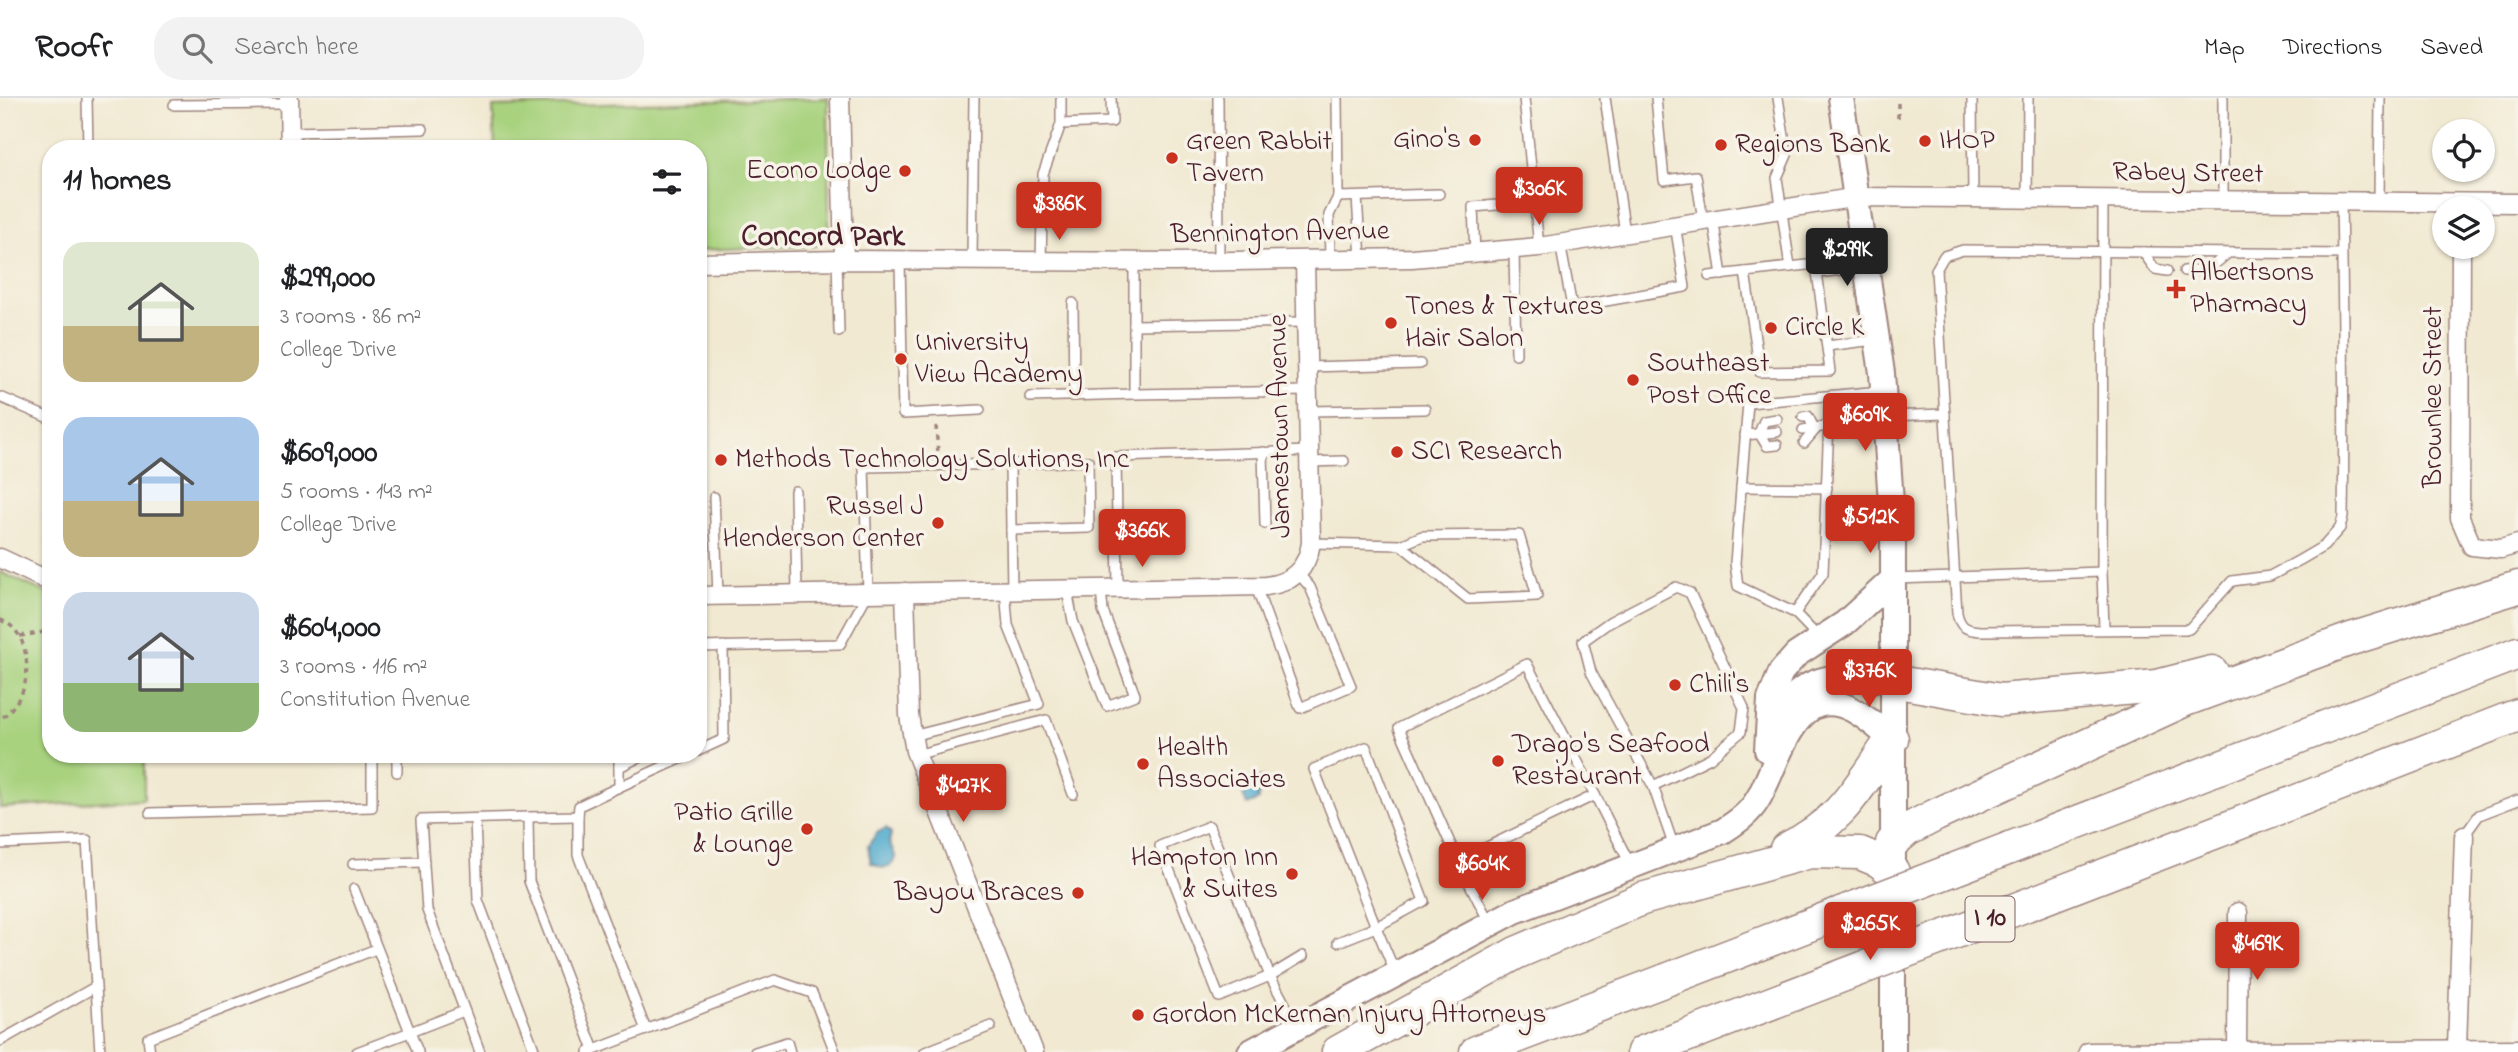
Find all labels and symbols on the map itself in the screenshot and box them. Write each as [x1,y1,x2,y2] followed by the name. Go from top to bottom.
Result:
[1393,120,1461,161] place label: Gino's
[1939,121,1995,162] place label: IHOP
[1186,122,1332,195] place label: Green Rabbit Tavern
[1735,125,1891,166] place label: Regions Bank
[1467,132,1483,148] marker: Gino's
[1917,133,1933,149] marker: IHOP
[1713,137,1729,153] marker: Regions Bank
[1164,150,1180,166] marker: Green Rabbit Tavern
[746,151,891,192] place label: Econo Lodge
[2112,152,2264,196] street label: Rabey Street
[897,163,913,179] marker: Econo Lodge
[1490,167,1588,227] pin: $306K
[1010,183,1108,242] pin: $386K
[1169,212,1390,256] street label: Bennington Avenue
[741,216,906,260] district label: Concord Park
[1798,228,1896,288] pin: $299K
[2190,253,2314,326] place label: Albertsons Pharmacy
[2168,281,2184,297] marker: Albertsons Pharmacy
[1405,287,1604,360] place label: Tones & Textures Hair Salon
[2414,306,2455,489] street label: Brownlee Street
[1785,308,1865,349] place label: Circle K
[1259,313,1303,538] street label: Jamestown Avenue
[1383,315,1399,331] marker: Tones & Textures Hair Salon
[1763,320,1779,336] marker: Circle K
[914,323,1083,396] place label: University View Academy
[1647,344,1772,417] place label: Southeast Post Office
[893,351,909,367] marker: University View Academy
[1625,372,1641,388] marker: Southeast Post Office
[1816,394,1914,453] pin: $609K
[1411,432,1562,473] place label: SCI Research
[735,440,1130,481] place label: Methods Technology Solutions, Inc
[1389,444,1405,460] marker: SCI Research
[713,452,729,468] marker: Methods Technology Solutions, Inc
[722,487,924,560] place label: Russel J Henderson Center
[1821,496,1919,555] pin: $512K
[1093,510,1191,569] pin: $366K
[930,515,946,531] marker: Russel J Henderson Center
[1820,650,1918,709] pin: $376K
[1689,665,1750,706] place label: Chili's
[1667,677,1683,693] marker: Chili's
[1511,725,1710,798] place label: Drago's Seafood Restaurant
[1157,728,1286,801] place label: Health Associates
[1490,753,1506,769] marker: Drago's Seafood Restaurant
[1135,756,1151,772] marker: Health Associates
[914,764,1012,824] pin: $427K
[674,793,793,866] place label: Patio Grille & Lounge
[799,821,815,837] marker: Patio Grille & Lounge
[1131,838,1278,911] place label: Hampton Inn & Suites
[1433,842,1531,902] pin: $604K
[1284,866,1300,882] marker: Hampton Inn & Suites
[893,873,1064,914] place label: Bayou Braces
[1070,885,1086,901] marker: Bayou Braces
[1966,897,2014,942] road number: I 10
[1821,902,1919,962] pin: $265K
[2208,922,2306,982] pin: $469K
[1152,995,1547,1036] place label: Gordon McKernan Injury Attorneys
[1130,1007,1146,1023] marker: Gordon McKernan Injury Attorneys

